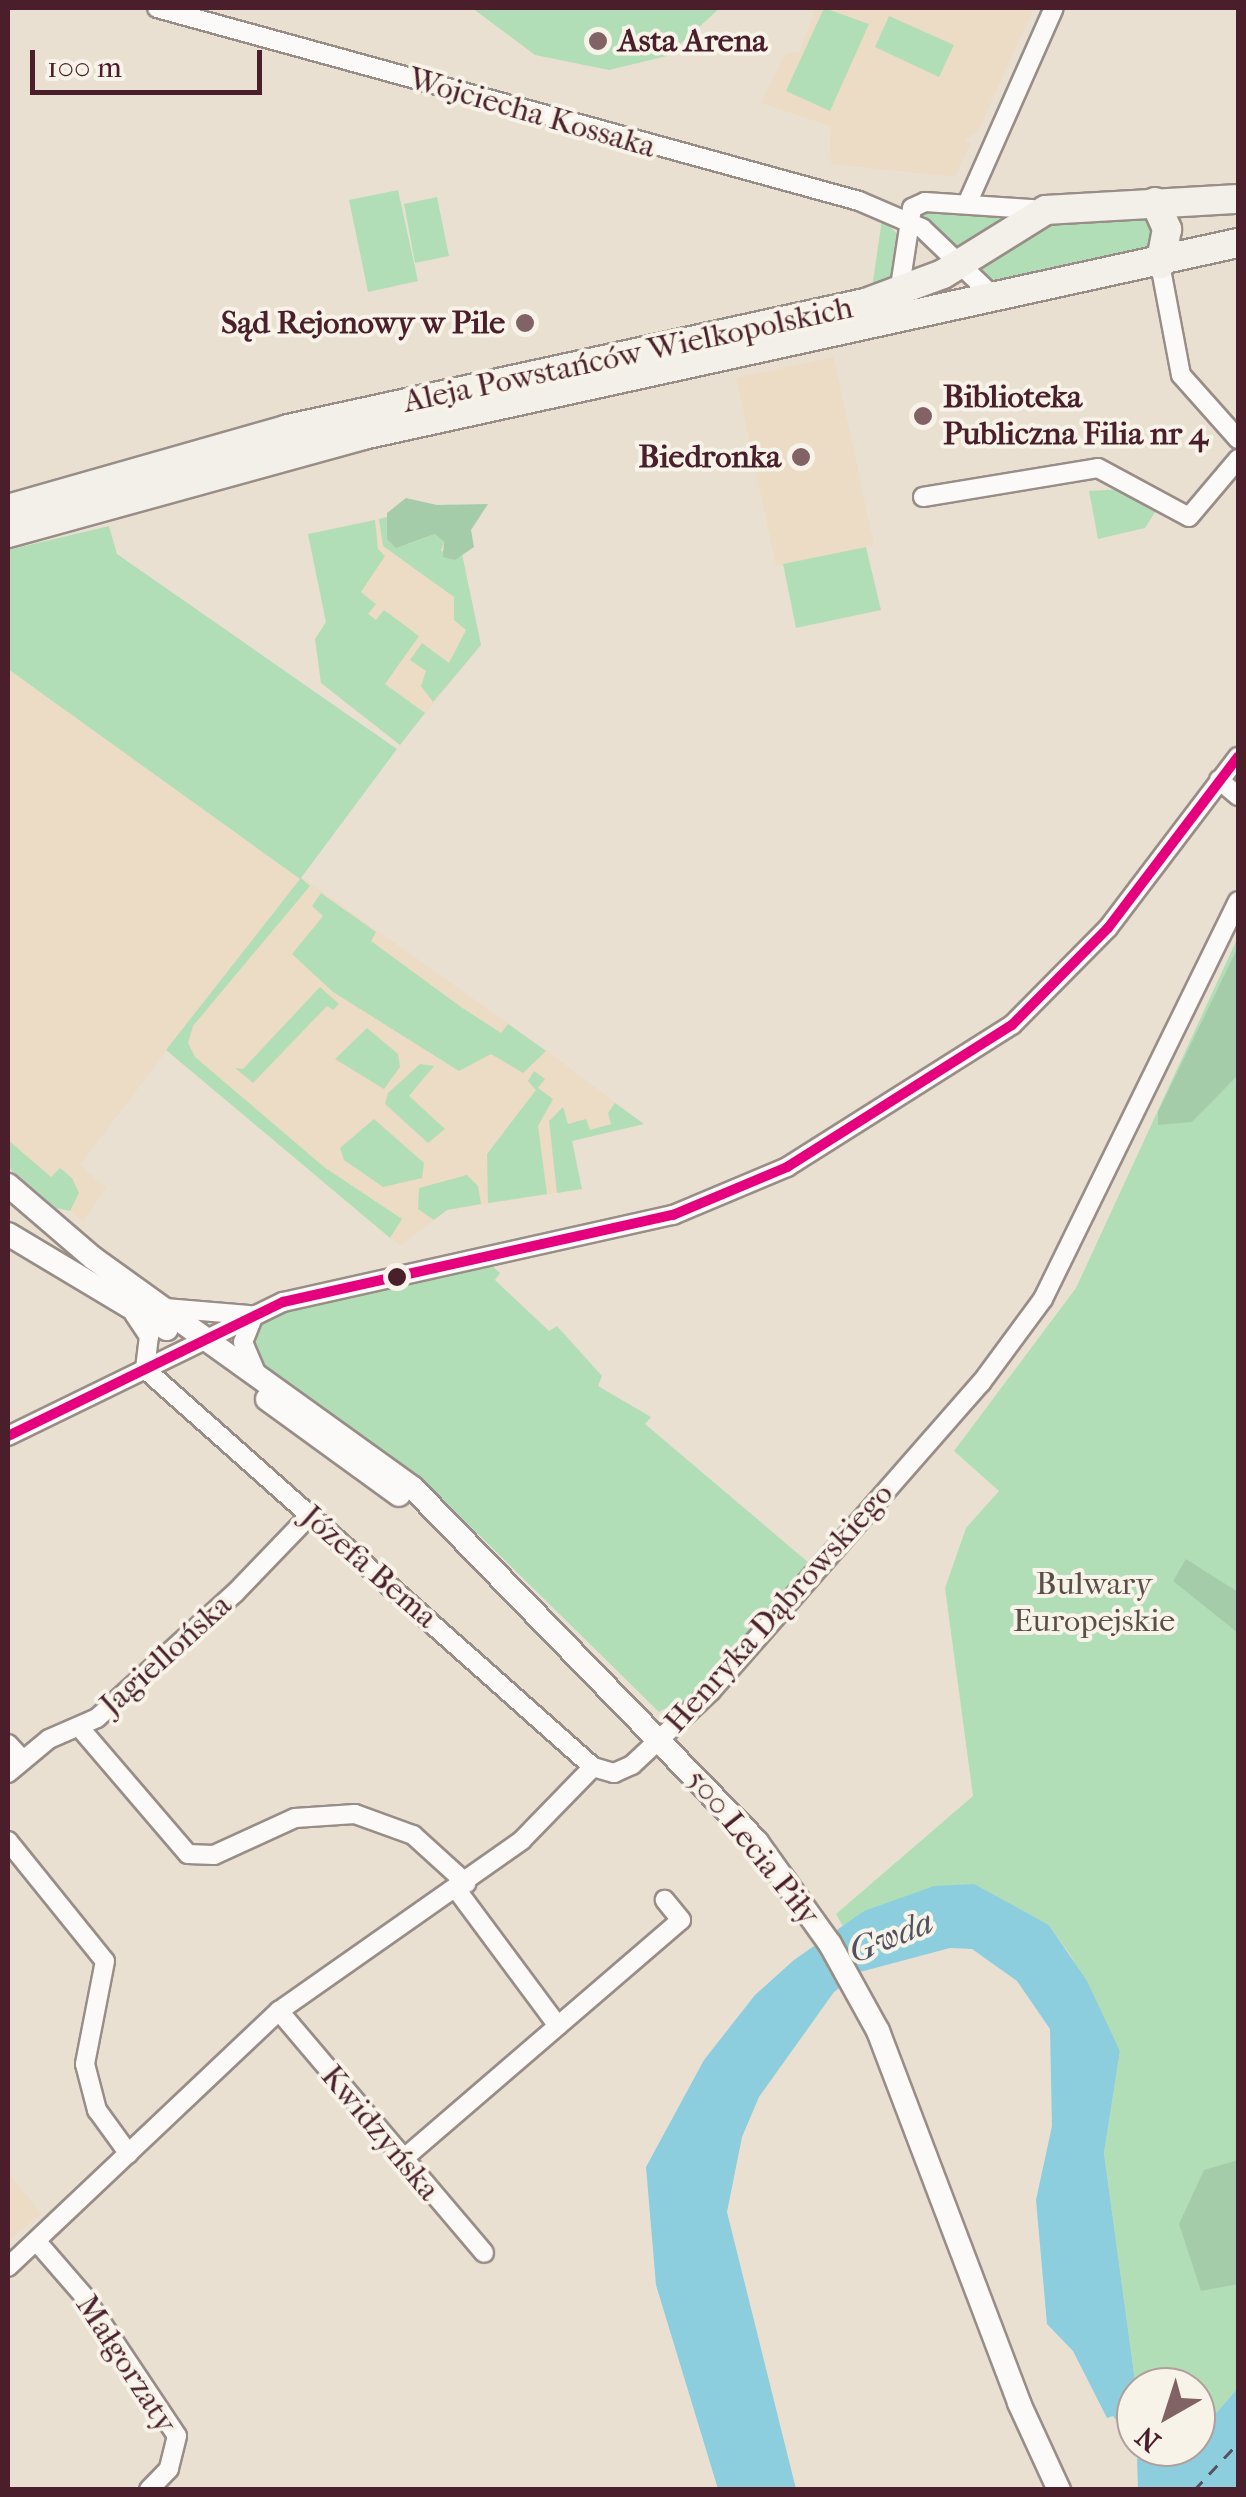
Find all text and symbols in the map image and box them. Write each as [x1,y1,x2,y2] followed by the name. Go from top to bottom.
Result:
[618,22,767,60] place label: Asta Arena
[35,30,268,92] scale bar
[587,30,609,52] marker: Asta Arena
[47,50,122,85] text: 100 m
[404,59,660,167] street label: Wojciecha Kossaka
[400,289,856,421] street label: Aleja Powstańców Wielkopolskich
[221,304,505,342] place label: Sąd Rejonowy w Pile
[514,312,536,334] marker: Sąd Rejonowy w Pile
[943,379,1208,454] place label: Biblioteka Publiczna Filia nr 4
[912,405,934,427] marker: Biblioteka Publiczna Filia nr 4
[639,438,781,476] place label: Biedronka
[790,446,812,468] marker: Biedronka
[387,1267,407,1287] unlabelled marker
[657,1475,901,1741] street label: Henryka Dąbrowskiego
[293,1497,445,1637] street label: Józefa Bema
[1013,1566,1175,1641] park label: Bulwary Europejskie
[92,1586,240,1724] street label: Jagiellońska
[678,1761,828,1933] street label: 500 Lecia Piły
[843,1901,939,1973] water label: Gwda
[312,2058,448,2208] street label: Kwidzyńska
[67,2288,185,2440] street label: Małgorzaty
[1116,2367,1216,2467] north arrow
[1129,2420,1167,2459] text: N

